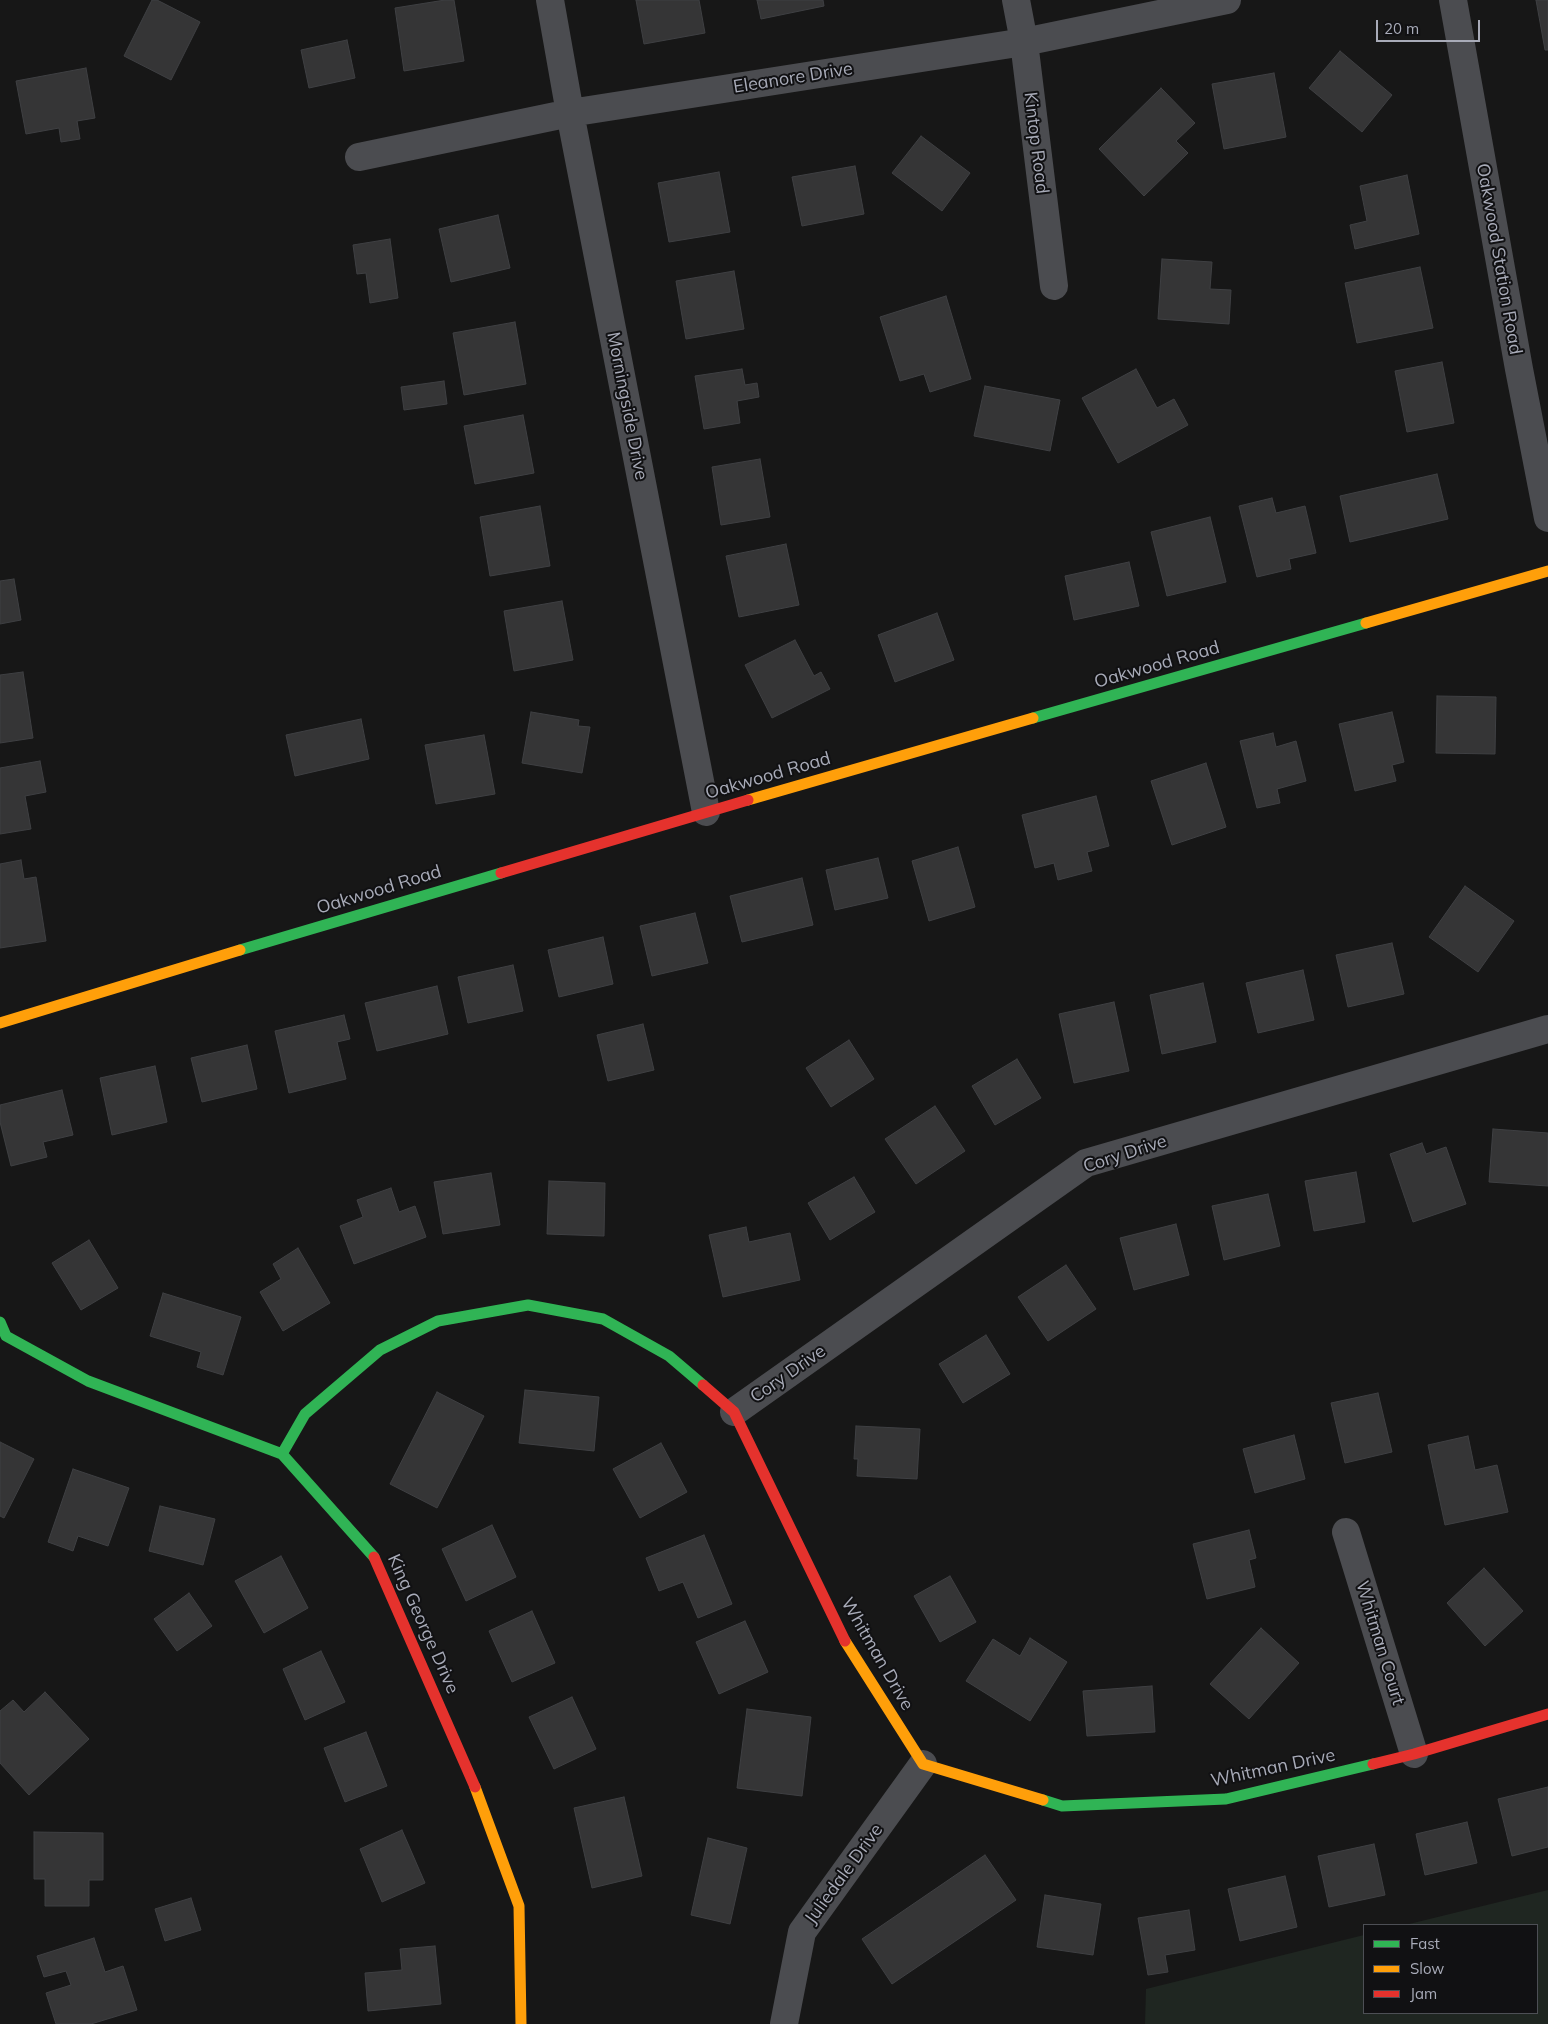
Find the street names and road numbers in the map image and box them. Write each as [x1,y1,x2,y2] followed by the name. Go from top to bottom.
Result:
[732,58,854,98] street label: Eleanore Drive
[1019,91,1053,195] street label: Kintop Road
[1472,162,1526,356] street label: Oakwood Station Road
[602,330,652,482] street label: Morningside Drive
[1092,637,1222,693] street label: Oakwood Road
[703,748,833,804] street label: Oakwood Road
[314,861,444,919] street label: Oakwood Road
[1080,1130,1170,1178] street label: Cory Drive
[746,1340,830,1408] street label: Cory Drive
[383,1551,463,1697] street label: King George Drive
[1351,1578,1409,1708] street label: Whitman Court
[836,1594,918,1714] street label: Whitman Drive
[1209,1744,1337,1792] street label: Whitman Drive
[800,1820,888,1928] street label: Juliedale Drive

